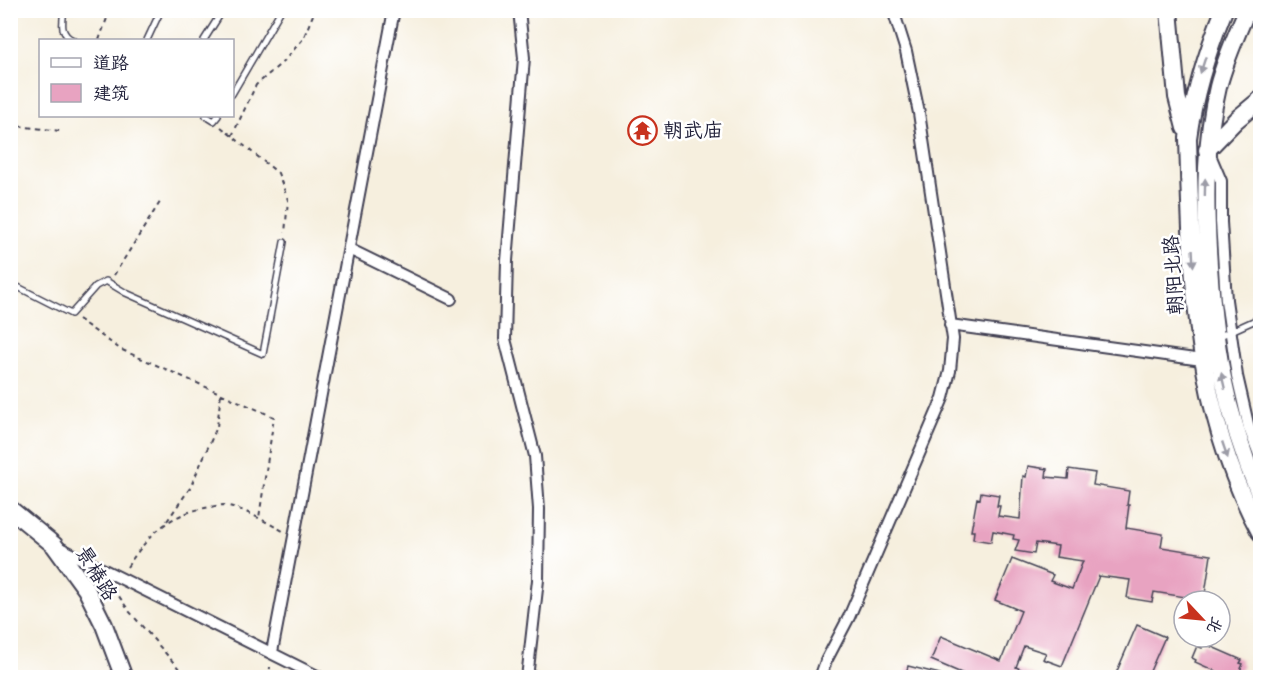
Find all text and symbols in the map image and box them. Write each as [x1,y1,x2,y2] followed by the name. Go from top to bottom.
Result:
[39,39,234,117] legend
[93,54,129,76] text: 道路
[1198,56,1207,74] one-way arrow
[93,84,129,106] text: 建筑
[626,114,658,146] temple icon: 朝武庙
[663,120,723,145] place label: 朝武庙
[1200,178,1210,197] one-way arrow
[1160,233,1191,316] street label: 朝阳北路
[1188,249,1197,268] one-way arrow
[1218,371,1227,390] one-way arrow
[1221,441,1231,459] one-way arrow
[68,542,122,607] street label: 景椿路
[1172,589,1232,649] north arrow
[1200,613,1225,636] text: 北

